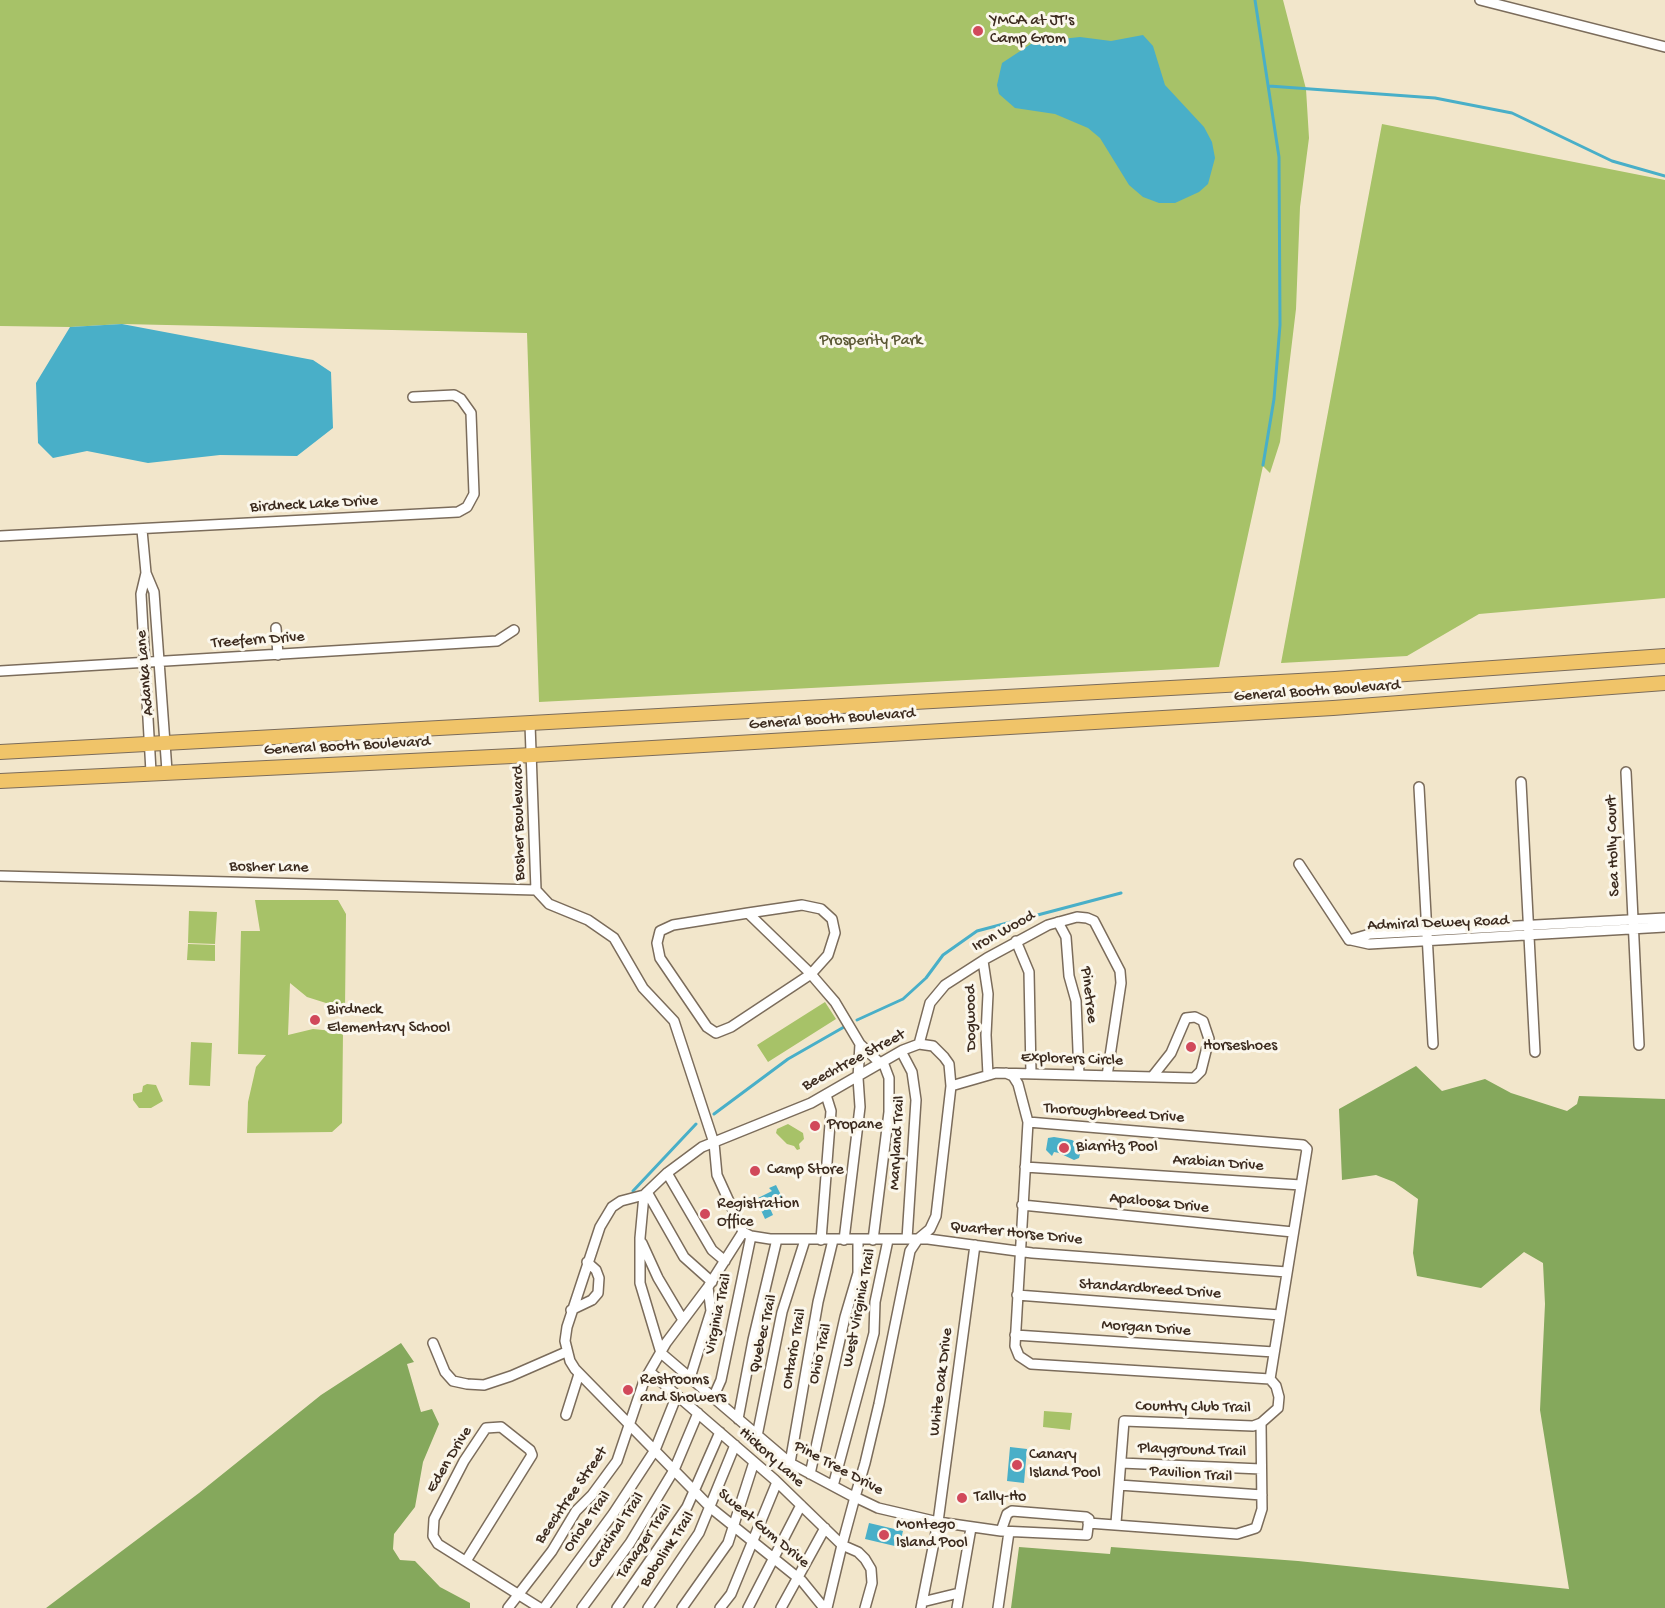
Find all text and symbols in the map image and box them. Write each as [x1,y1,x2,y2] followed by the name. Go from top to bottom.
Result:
[990,12,1074,50] place label: YMCA at JT's Camp Grom
[971,24,985,38] marker: YMCA at JT's Camp Grom
[820,332,922,352] park label: Prosperity Park
[250,492,378,518] street label: Birdneck Lake Drive
[211,628,305,654] street label: Treefern Drive
[133,629,159,717] street label: Adanka Lane
[1233,677,1401,707] street label: General Booth Boulevard
[748,705,916,735] street label: General Booth Boulevard
[263,733,431,761] street label: General Booth Boulevard
[509,765,531,881] street label: Bosher Boulevard
[1603,795,1625,897] street label: Sea Holly Court
[229,858,309,878] street label: Bosher Lane
[969,907,1039,957] street label: Iron Wood
[1367,912,1509,936] street label: Admiral Dewey Road
[1075,966,1101,1024] street label: Pinetree
[962,985,982,1051] street label: Dogwood
[327,1001,450,1039] place label: Birdneck Elementary School
[308,1013,322,1027] marker: Birdneck Elementary School
[799,1026,909,1096] street label: Beechtree Street
[1203,1037,1277,1057] place label: Horseshoes
[1184,1040,1198,1054] marker: Horseshoes
[1021,1049,1123,1071] street label: Explorers Circle
[886,1095,910,1191] street label: Maryland Trail
[1043,1100,1185,1128] street label: Thoroughbreed Drive
[827,1116,882,1136] place label: Propane
[808,1119,822,1133] marker: Propane
[1076,1138,1158,1158] place label: Biarritz Pool
[1057,1141,1071,1155] marker: Biarritz Pool
[1172,1151,1264,1177] street label: Arabian Drive
[767,1161,844,1181] place label: Camp Store
[748,1164,762,1178] marker: Camp Store
[1108,1189,1210,1219] street label: Apaloosa Drive
[717,1195,799,1233] place label: Registration Office
[698,1207,712,1221] marker: Registration Office
[949,1218,1083,1250] street label: Quarter Horse Drive
[839,1247,881,1369] street label: West Virginia Trail
[701,1272,737,1356] street label: Virginia Trail
[1078,1275,1222,1305] street label: Standardbreed Drive
[746,1293,782,1375] street label: Quebec Trail
[778,1307,812,1391] street label: Ontario Trail
[1101,1316,1191,1342] street label: Morgan Drive
[805,1322,837,1386] street label: Ohio Trail
[926,1327,958,1437] street label: White Oak Drive
[640,1371,726,1409] place label: Restrooms and Showers
[621,1383,635,1397] marker: Restrooms and Showers
[1135,1397,1251,1419] street label: Country Club Trail
[423,1423,477,1497] street label: Eden Drive
[734,1424,808,1492] street label: Hickory Lane
[790,1437,886,1501] street label: Pine Tree Drive
[1138,1440,1246,1462] street label: Playground Trail
[531,1444,613,1548] street label: Beechtree Street
[1029,1446,1101,1484] place label: Canary Island Pool
[1010,1458,1024,1472] marker: Canary Island Pool
[1149,1463,1233,1487] street label: Pavilion Trail
[713,1485,813,1573] street label: Sweet Gum Drive
[560,1488,616,1556] street label: Oriole Trail
[974,1488,1026,1508] place label: Tally-Ho
[585,1489,649,1573] street label: Cardinal Trail
[955,1491,969,1505] marker: Tally-Ho
[613,1501,677,1583] street label: Tanager Trail
[636,1509,700,1591] street label: Bobolink Trail
[896,1516,968,1554] place label: Montego Island Pool
[877,1528,891,1542] marker: Montego Island Pool

